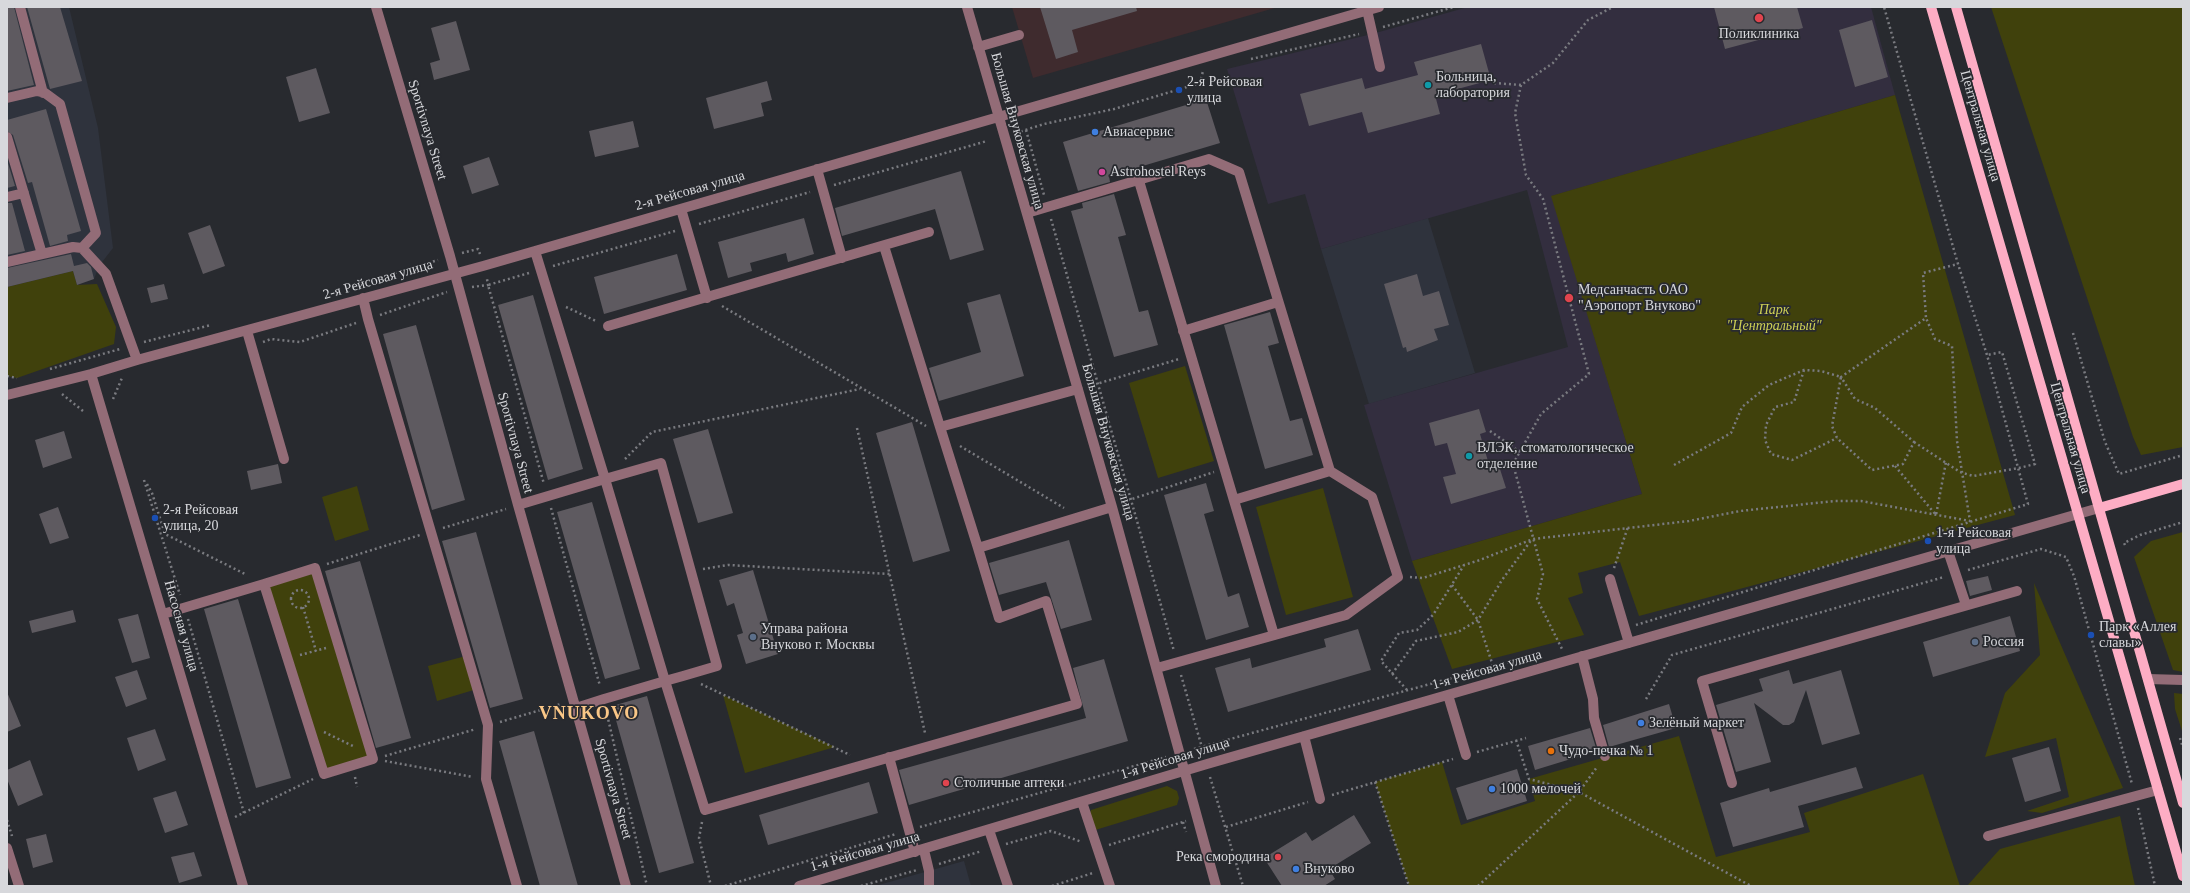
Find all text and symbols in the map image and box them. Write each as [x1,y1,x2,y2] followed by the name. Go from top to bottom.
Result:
[1753,12,1765,24] marker: Поликлиника
[1719,26,1799,42] place label: Поликлиника
[987,51,1047,211] street label: Большая Внуковская улица
[1956,68,2004,184] street label: Центральная улица
[1436,69,1510,102] place label: Больница, лаборатория
[1187,74,1262,106] place label: 2-я Рейсовая улица
[404,78,450,182] street label: Sportivnaya Street
[1423,80,1433,90] marker: Больница, лаборатория
[1174,85,1184,95] marker: 2-я Рейсовая улица
[1103,124,1173,140] place label: Авиасервис
[1090,127,1100,137] marker: Авиасервис
[1110,164,1206,180] place label: Astrohostel Reys
[633,167,747,215] street label: 2-я Рейсовая улица
[1097,167,1107,177] marker: Astrohostel Reys
[321,256,435,304] street label: 2-я Рейсовая улица
[1578,282,1701,314] place label: Медсанчасть ОАО "Аэропорт Внуково"
[1563,292,1575,304] marker: Медсанчасть ОАО "Аэропорт Внуково"
[1726,302,1822,334] park label: Парк "Центральный"
[1078,362,1138,522] street label: Большая Внуковская улица
[2046,380,2094,496] street label: Центральная улица
[493,391,537,495] street label: Sportivnaya Street
[1477,440,1634,472] place label: ВЛЭК, стоматологическое отделение
[1464,451,1474,461] marker: ВЛЭК, стоматологическое отделение
[163,502,238,534] place label: 2-я Рейсовая улица, 20
[150,513,160,523] marker: 2-я Рейсовая улица, 20
[1936,525,2011,558] place label: 1-я Рейсовая улица
[1923,536,1933,546] marker: 1-я Рейсовая улица
[160,578,202,674] street label: Насосная улица
[2099,619,2176,652] place label: Парк «Аллея славы»
[761,621,875,654] place label: Управа района Внуково г. Москвы
[2086,630,2096,640] marker: Парк «Аллея славы»
[748,632,758,642] marker: Управа района Внуково г. Москвы
[1983,634,2024,650] place label: Россия
[1970,637,1980,647] marker: Россия
[1430,646,1544,694] street label: 1-я Рейсовая улица
[539,703,639,725] district label: VNUKOVO
[1649,715,1744,731] place label: Зелёный маркет
[1636,718,1646,728] marker: Зелёный маркет
[1118,734,1232,784] street label: 1-я Рейсовая улица
[591,737,635,841] street label: Sportivnaya Street
[1559,743,1654,759] place label: Чудо-печка № 1
[1546,746,1556,756] marker: Чудо-печка № 1
[954,775,1064,791] place label: Столичные аптеки
[941,778,951,788] marker: Столичные аптеки
[1500,781,1581,797] place label: 1000 мелочей
[1487,784,1497,794] marker: 1000 мелочей
[808,828,922,876] street label: 1-я Рейсовая улица
[1176,849,1270,865] place label: Река смородина
[1273,852,1283,862] marker: Река смородина
[1304,861,1354,877] place label: Внуково
[1291,864,1301,874] marker: Внуково

